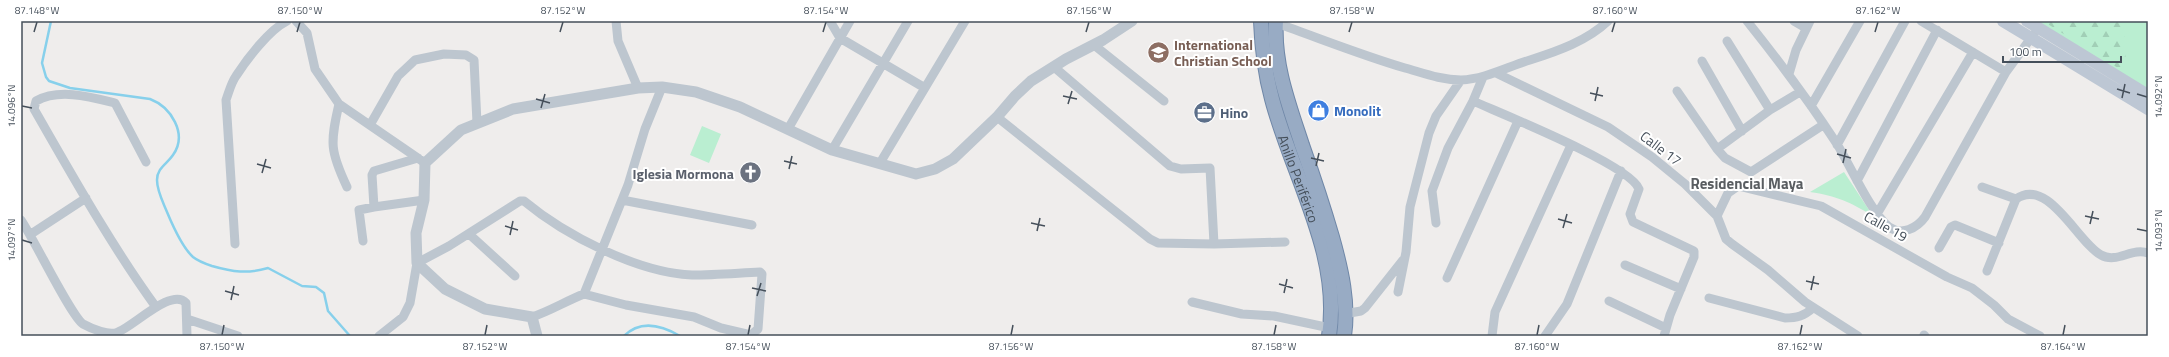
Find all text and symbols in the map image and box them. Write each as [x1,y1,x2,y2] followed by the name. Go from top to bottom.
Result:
[15,3,59,18] text: 87.148°W
[278,3,322,18] text: 87.150°W
[541,3,585,18] text: 87.152°W
[804,3,848,18] text: 87.154°W
[1067,3,1111,18] text: 87.156°W
[1330,3,1374,18] text: 87.158°W
[1593,3,1637,18] text: 87.160°W
[1856,3,1900,18] text: 87.162°W
[1174,34,1272,71] place label: International Christian School
[2003,38,2121,64] scale bar
[1146,39,1172,65] school or university icon: International Christian School
[2009,42,2042,61] text: 100 m
[2151,76,2166,118] text: 14.092°N
[4,85,19,127] text: 14.096°N
[1306,97,1332,123] shop icon: Monolit
[1191,99,1217,125] office icon: Hino
[1334,100,1381,121] place label: Monolit
[1220,102,1248,123] place label: Hino
[1636,125,1686,171] street label: Calle 17
[1273,132,1325,225] street label: Anillo Periférico
[737,160,763,186] church icon: Iglesia Mormona
[633,163,734,184] place label: Iglesia Mormona
[1690,172,1804,195] district label: Residencial Maya
[1860,205,1912,247] street label: Calle 19
[2151,210,2166,252] text: 14.093°N
[4,219,19,261] text: 14.097°N
[200,339,244,354] text: 87.150°W
[463,339,507,354] text: 87.152°W
[726,339,770,354] text: 87.154°W
[989,339,1033,354] text: 87.156°W
[1252,339,1296,354] text: 87.158°W
[1515,339,1559,354] text: 87.160°W
[1778,339,1822,354] text: 87.162°W
[2041,339,2085,354] text: 87.164°W

